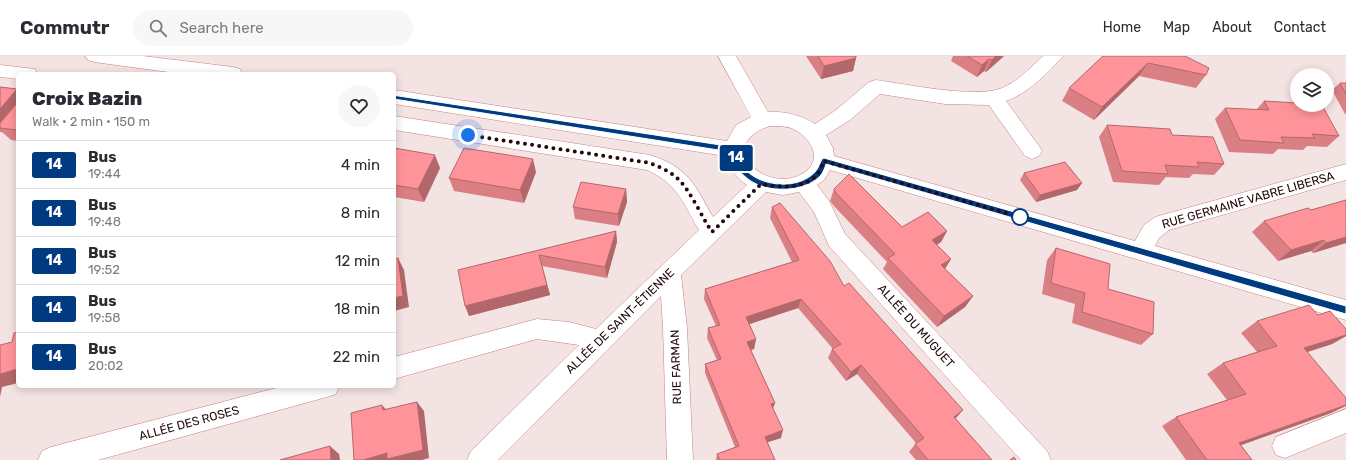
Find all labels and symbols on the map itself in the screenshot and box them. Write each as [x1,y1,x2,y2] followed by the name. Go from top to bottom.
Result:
[458,125,478,145] your location
[718,145,754,171] line badge: 14
[1160,169,1336,231] street label: RUE GERMAINE VABRE LIBERSA
[1011,208,1029,226] unlabelled marker
[563,266,677,376] street label: ALLÉE DE SAINT-ÉTIENNE
[875,281,957,371] street label: ALLÉE DU MUGUET
[668,329,684,405] street label: RUE FARMAN
[137,403,241,443] street label: ALLÉE DES ROSES

